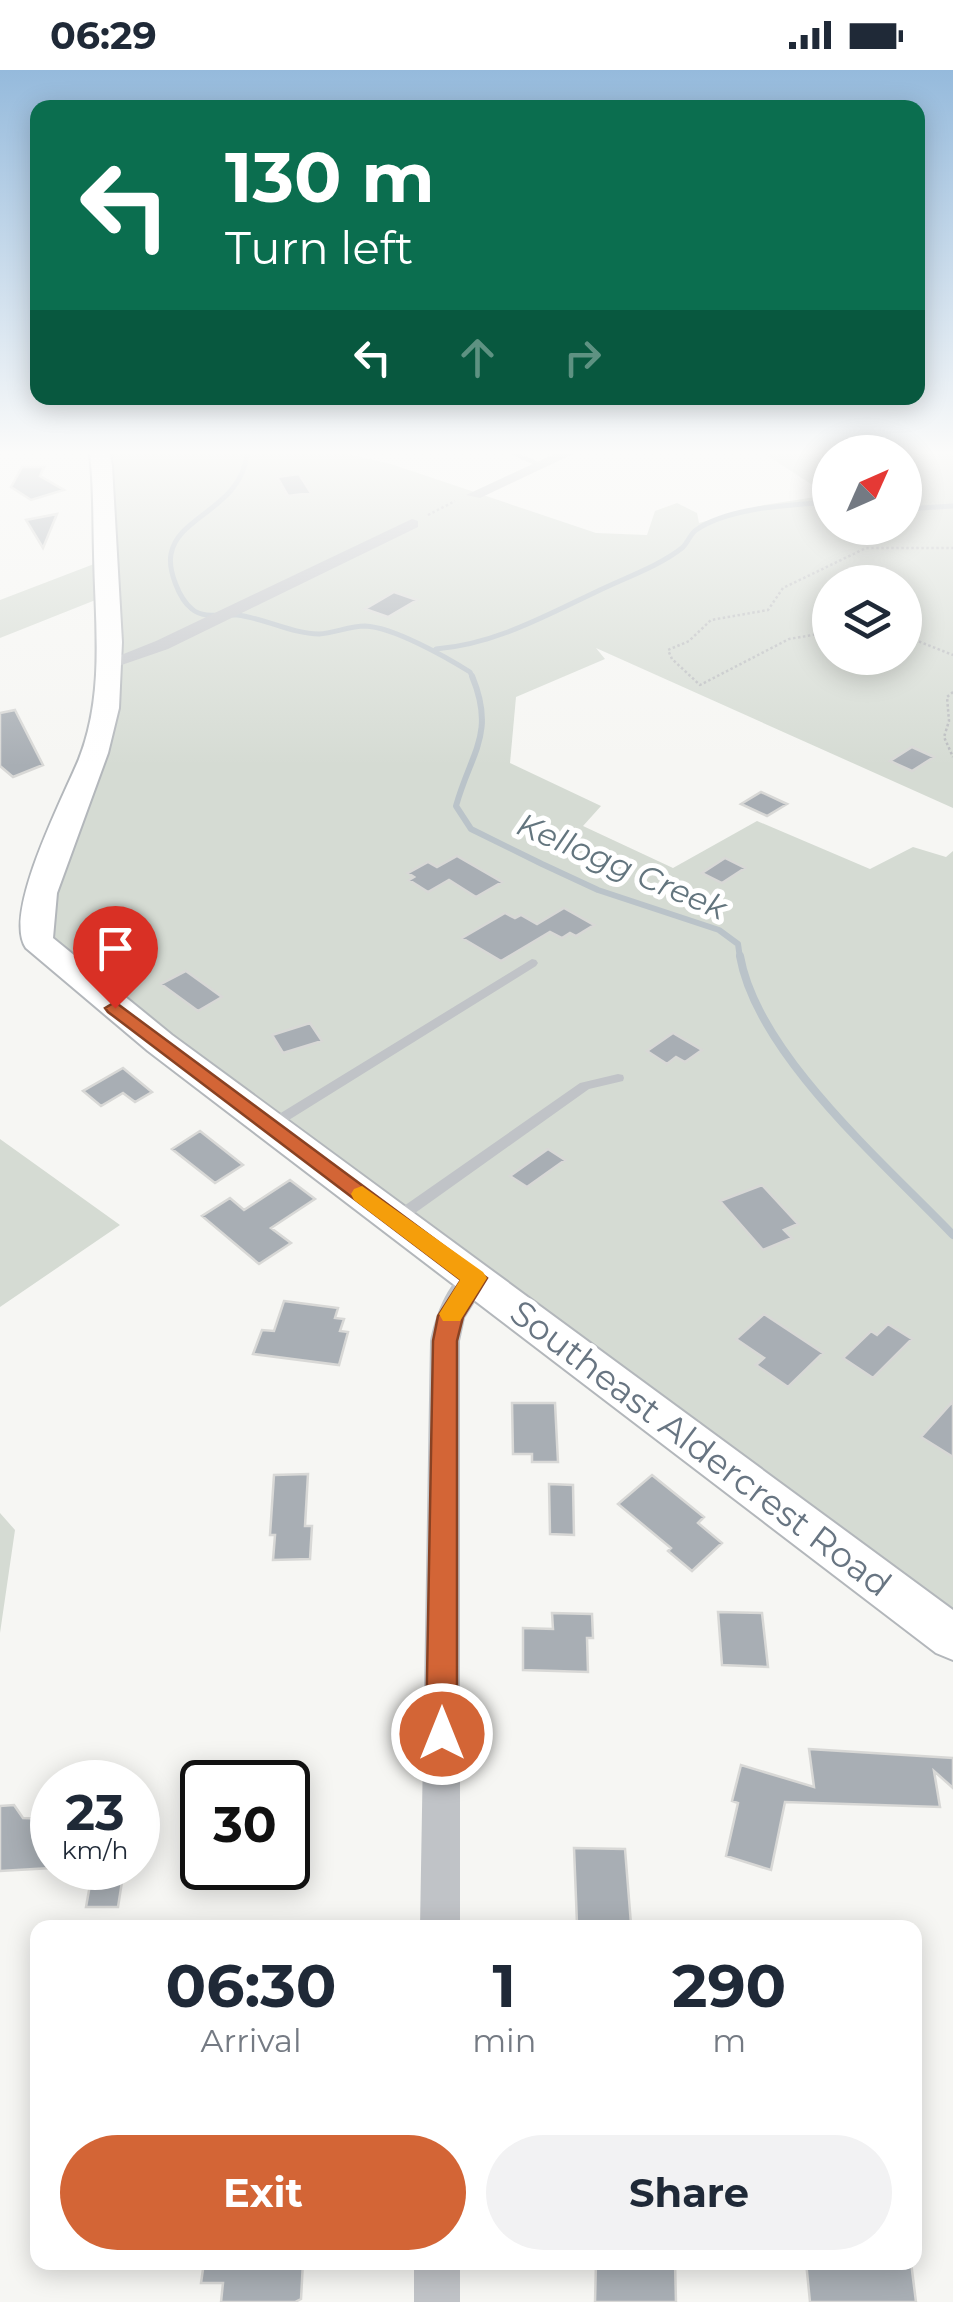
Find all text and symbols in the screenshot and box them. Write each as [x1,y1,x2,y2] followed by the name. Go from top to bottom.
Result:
[50,12,157,59] text: 06:29
[225,134,435,220] text: 130 m
[60,140,190,270] icon: left
[225,220,413,275] text: Turn left
[345,330,400,385] icon: left
[450,330,505,385] icon: ahead
[555,330,610,385] icon: right
[812,435,922,545] north arrow
[812,435,922,675] map controls
[812,565,922,675] button: layers
[511,804,735,928] water label: Kellogg Creek
[73,906,158,1009] pin
[88,921,143,976] icon: arrive
[502,1291,900,1605] street label: Southeast Aldercrest Road
[390,1682,494,1786] position arrow
[180,1760,310,1890] speed limit sign: 30
[65,1782,125,1843] text: 23
[62,1835,128,1865] text: km/h
[166,1949,337,2022] text: 06:30
[493,1949,516,2022] text: 1
[672,1949,786,2022] text: 290
[201,2021,302,2060] text: Arrival
[472,2021,536,2060] text: min
[712,2021,746,2060] text: m
[60,2135,466,2250] button: Exit
[486,2135,892,2250] button: Share

